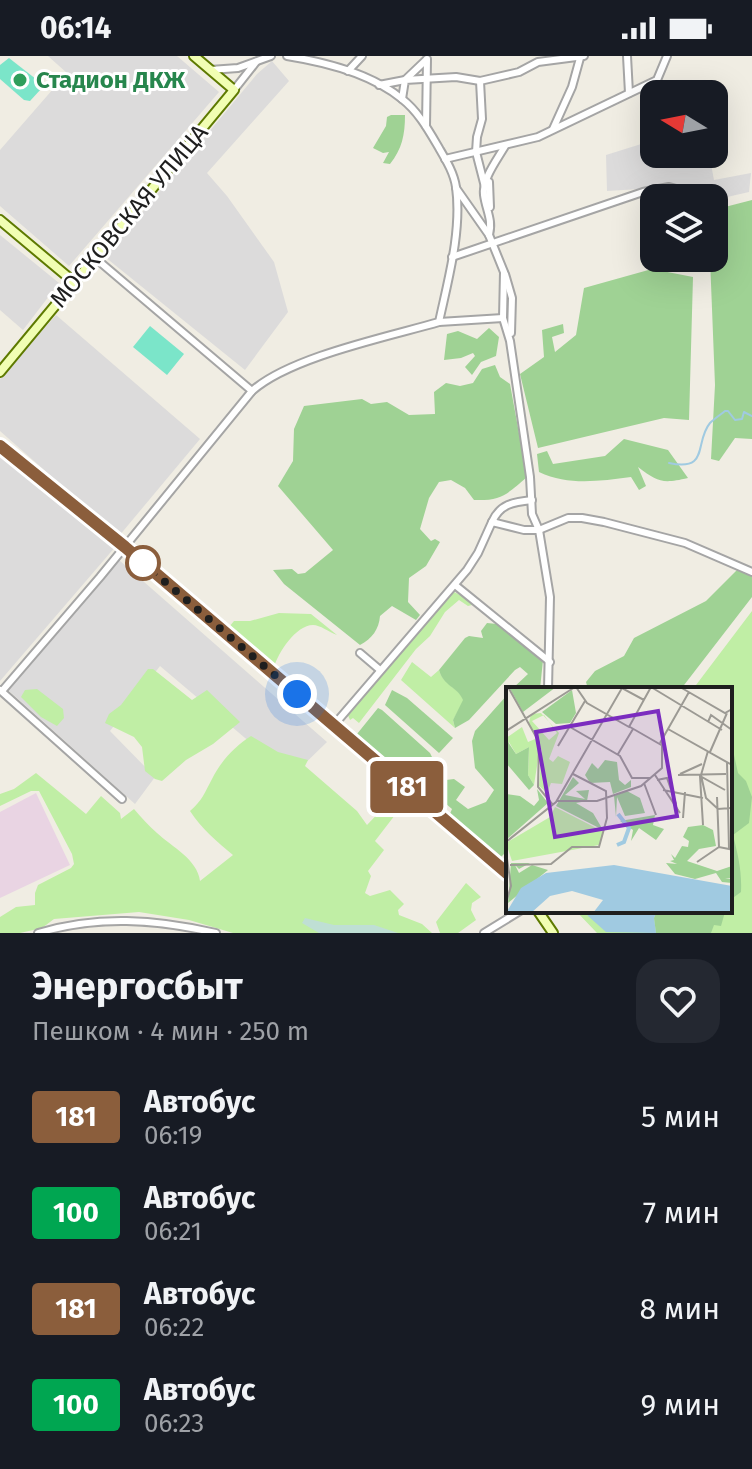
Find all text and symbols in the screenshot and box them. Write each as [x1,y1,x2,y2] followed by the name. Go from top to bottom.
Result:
[40,10,112,46] text: 06:14
[36,66,186,94] place label: Стадион ДКЖ
[11,71,29,89] marker: Стадион ДКЖ
[640,80,728,168] north arrow
[640,80,728,272] map controls
[44,119,214,313] street label: МОСКОВСКАЯ УЛИЦА
[640,184,728,272] button: layers
[126,546,160,580] unlabelled marker
[277,674,317,714] your location
[506,687,732,913] inset map
[361,761,453,813] line badge: 181
[386,770,428,803] text: 181
[636,959,720,1043] button: heart
[32,963,243,1009] text: Энергосбыт
[32,1016,309,1047] text: Пешком · 4 мин · 250 m
[144,1084,255,1120] text: Автобус
[641,1099,720,1135] text: 5 мин
[55,1100,97,1133] text: 181
[144,1120,202,1151] text: 06:19
[144,1180,255,1216] text: Автобус
[643,1195,720,1231] text: 7 мин
[53,1196,99,1229] text: 100
[144,1216,202,1247] text: 06:21
[144,1276,255,1312] text: Автобус
[640,1291,720,1327] text: 8 мин
[55,1292,97,1325] text: 181
[144,1312,204,1343] text: 06:22
[144,1372,255,1408] text: Автобус
[640,1387,720,1423] text: 9 мин
[53,1388,99,1421] text: 100
[144,1408,204,1439] text: 06:23

